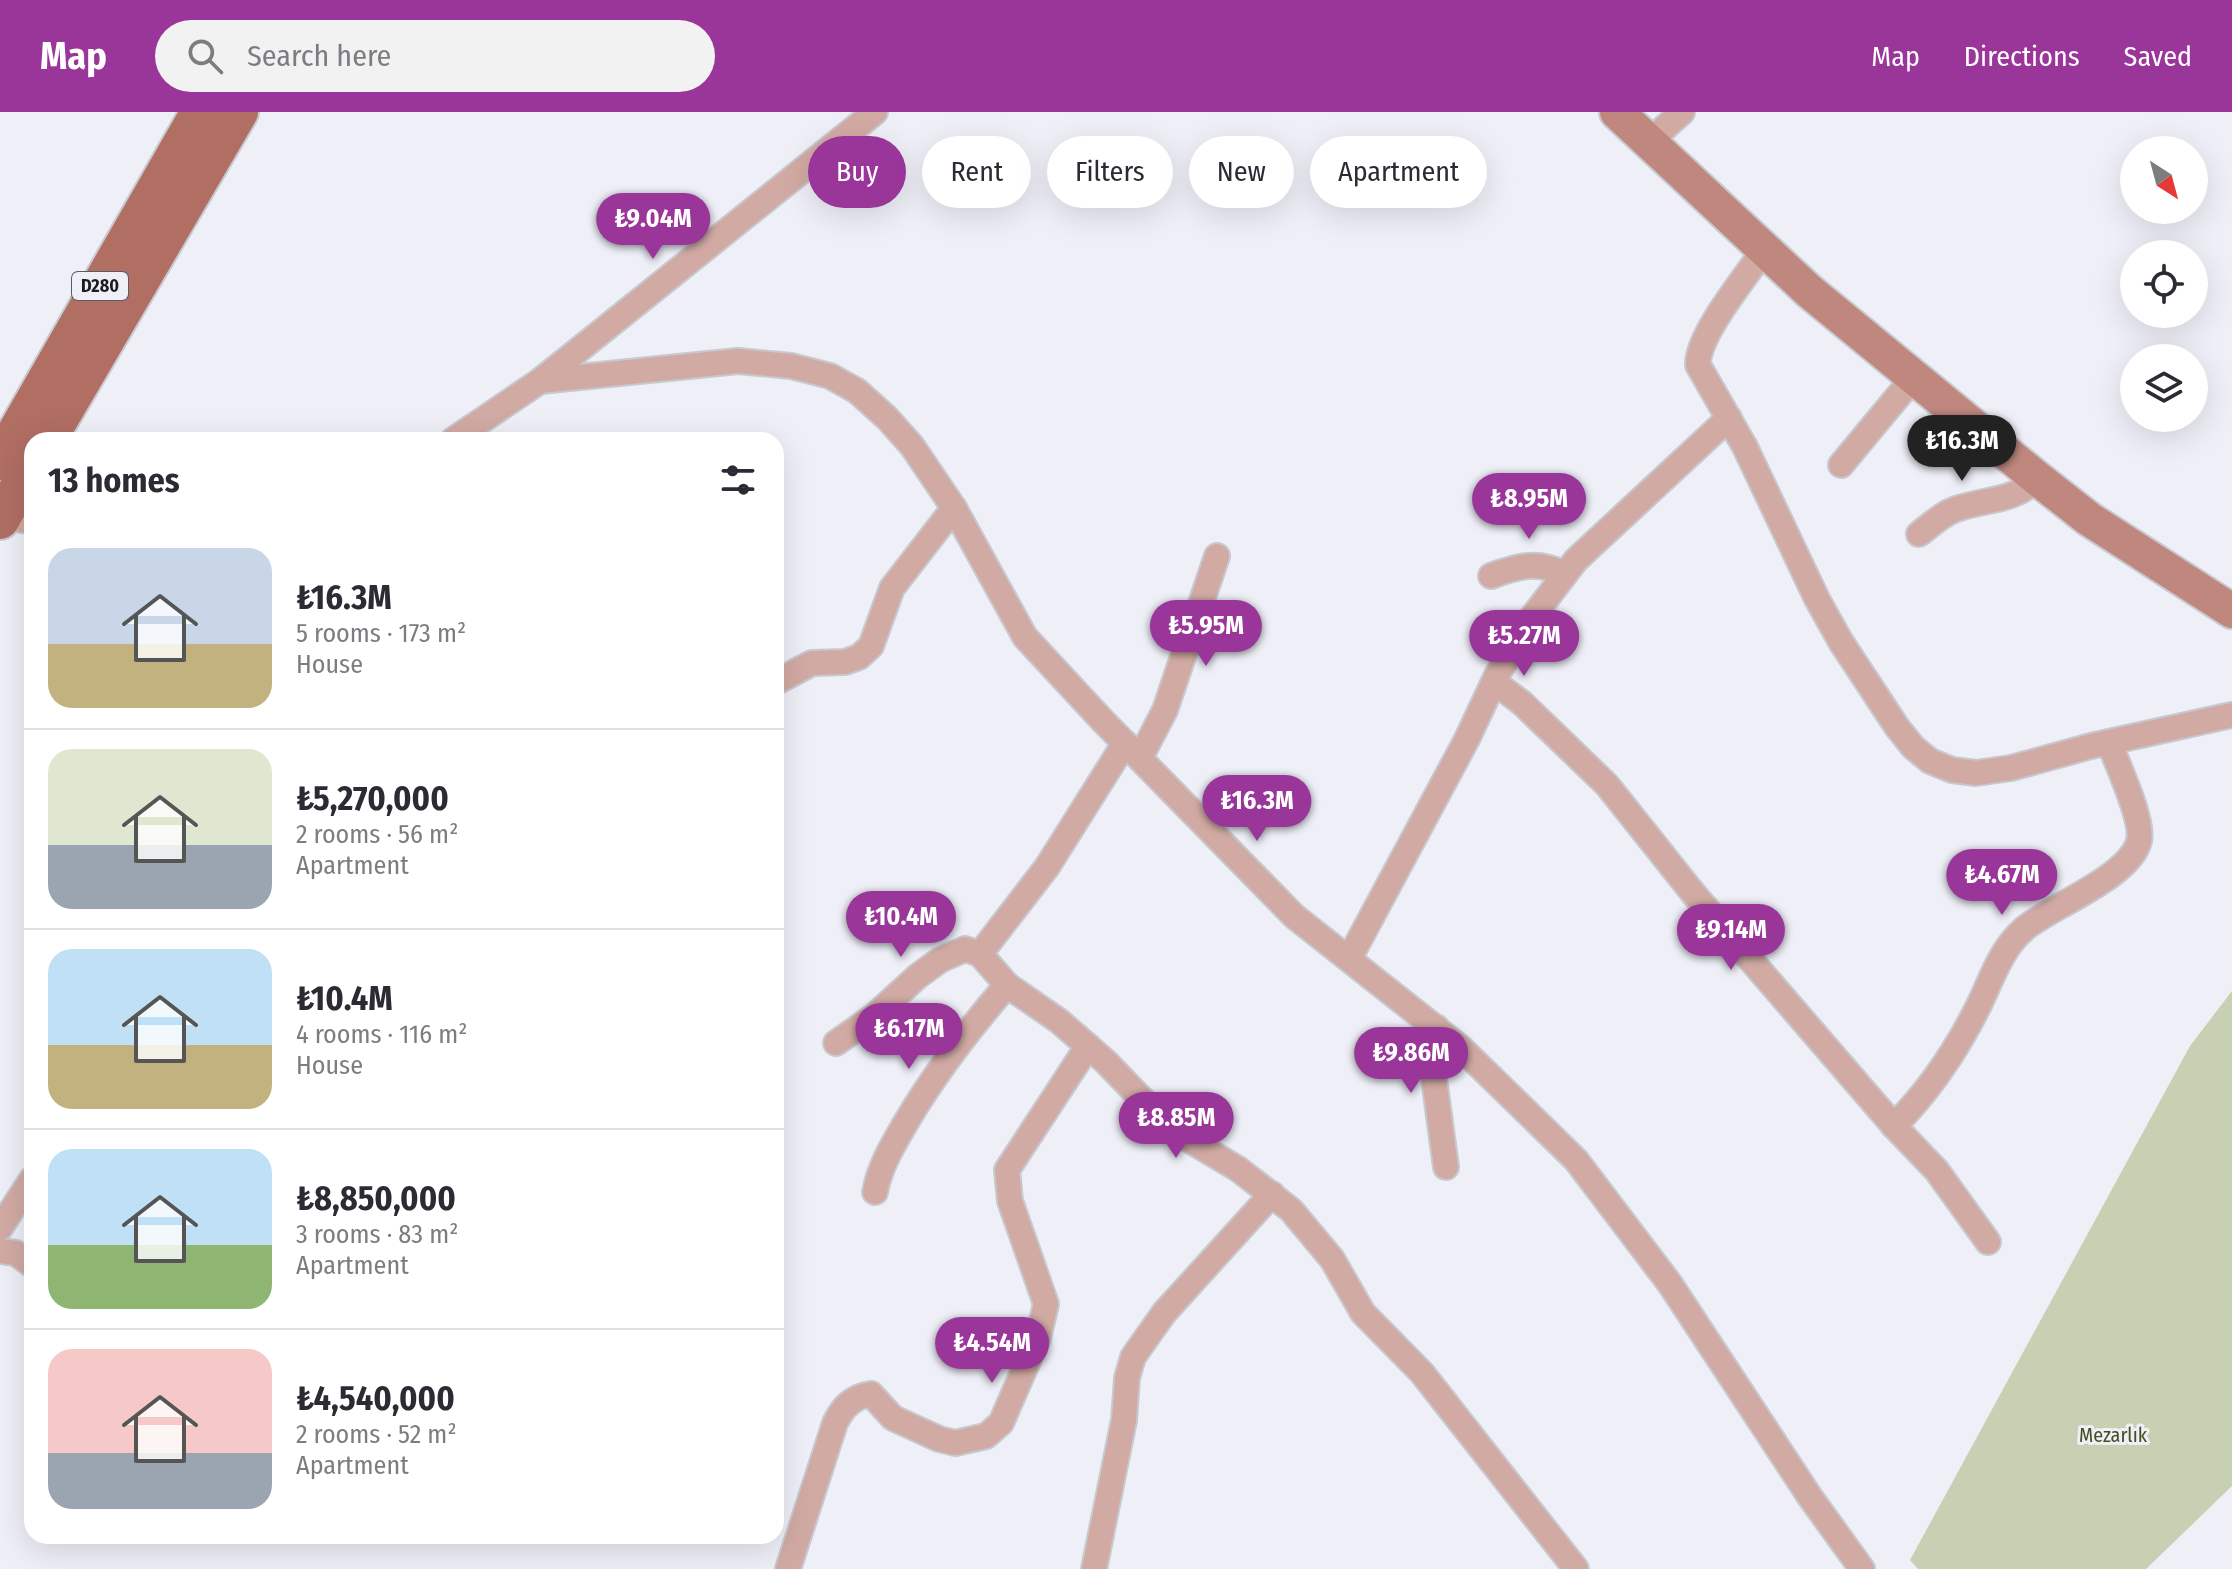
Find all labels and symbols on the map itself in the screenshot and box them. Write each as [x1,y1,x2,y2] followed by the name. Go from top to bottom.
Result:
[2120,136,2208,224] north arrow
[588,193,718,261] pin: ₺9.04M
[72,272,128,300] road number: D280
[1897,415,2027,483] pin: ₺16.3M
[1464,473,1594,541] pin: ₺8.95M
[1141,600,1271,668] pin: ₺5.95M
[1459,610,1589,678] pin: ₺5.27M
[1192,775,1322,843] pin: ₺16.3M
[1937,849,2067,917] pin: ₺4.67M
[836,891,966,959] pin: ₺10.4M
[1666,904,1796,972] pin: ₺9.14M
[844,1003,974,1071] pin: ₺6.17M
[1346,1027,1476,1095] pin: ₺9.86M
[1111,1092,1241,1160] pin: ₺8.85M
[927,1317,1057,1385] pin: ₺4.54M
[2079,1423,2148,1447] park label: Mezarlık

